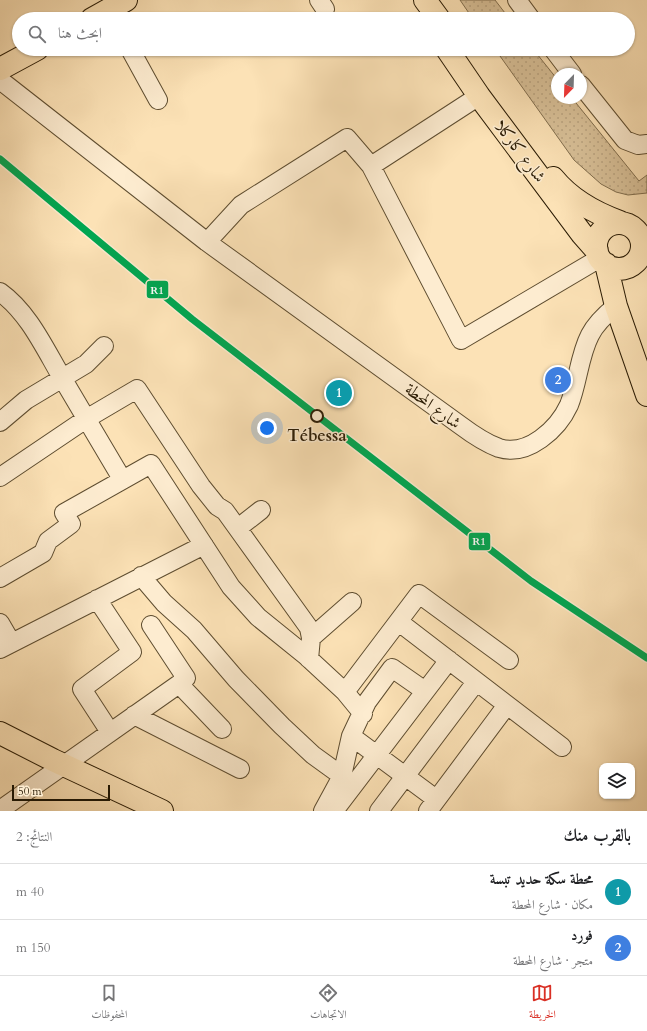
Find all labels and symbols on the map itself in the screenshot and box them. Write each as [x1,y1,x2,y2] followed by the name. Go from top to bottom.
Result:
[551,68,587,104] north arrow
[487,115,551,188] street label: شارع كاركلا
[146,280,169,299] line badge: R1
[150,283,164,298] text: R1
[545,365,571,395] pin: 2
[326,378,352,408] pin: 1
[399,378,466,436] street label: شارع المحطة
[310,409,324,423] marker: Tébessa
[257,418,277,438] your location
[287,424,347,447] place label: Tébessa
[468,532,491,551] line badge: R1
[472,534,486,549] text: R1
[12,783,110,802] scale bar

